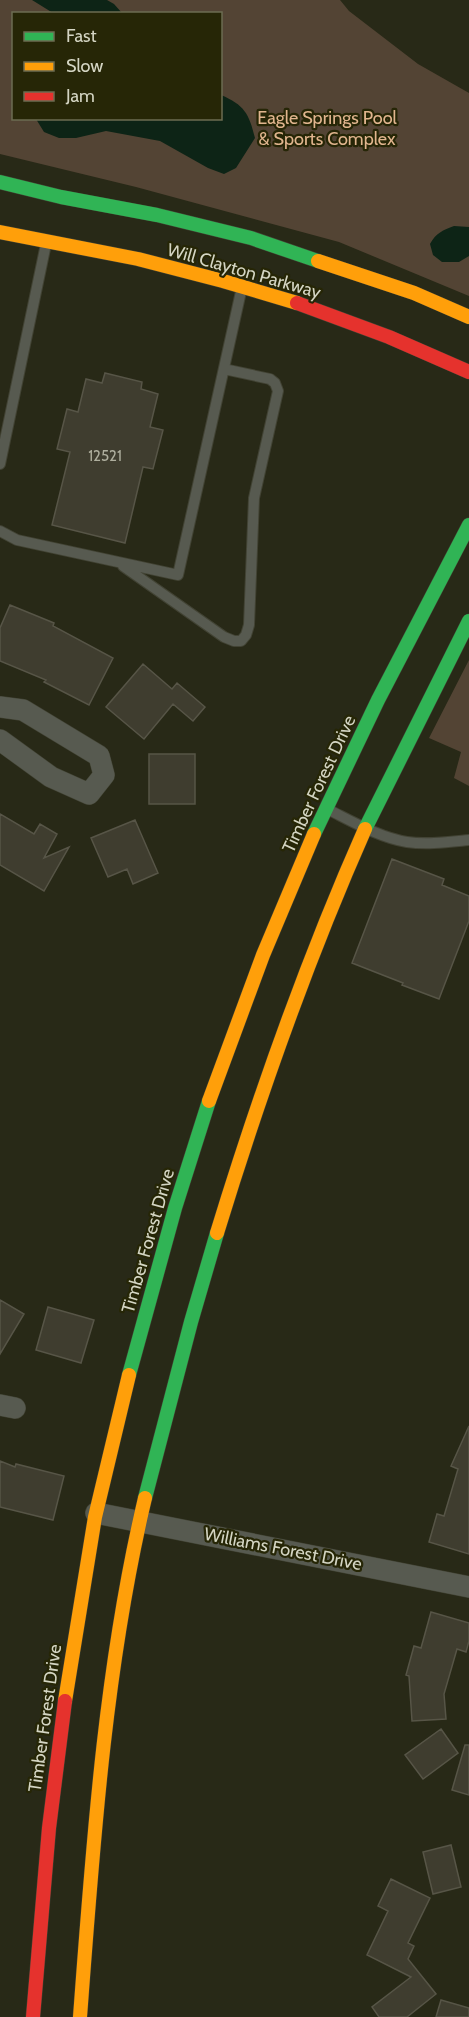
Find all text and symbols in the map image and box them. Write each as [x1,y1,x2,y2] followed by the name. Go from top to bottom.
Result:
[12,12,222,120] legend
[66,25,97,47] text: Fast
[66,55,103,77] text: Slow
[65,85,95,107] text: Jam
[257,107,398,150] park label: Eagle Springs Pool & Sports Complex
[165,239,323,303] street label: Will Clayton Parkway
[88,447,122,465] house number: 12521
[278,712,360,856] street label: Timber Forest Drive
[117,1166,179,1316] street label: Timber Forest Drive
[202,1523,364,1575] street label: Williams Forest Drive
[24,1643,66,1793] street label: Timber Forest Drive

